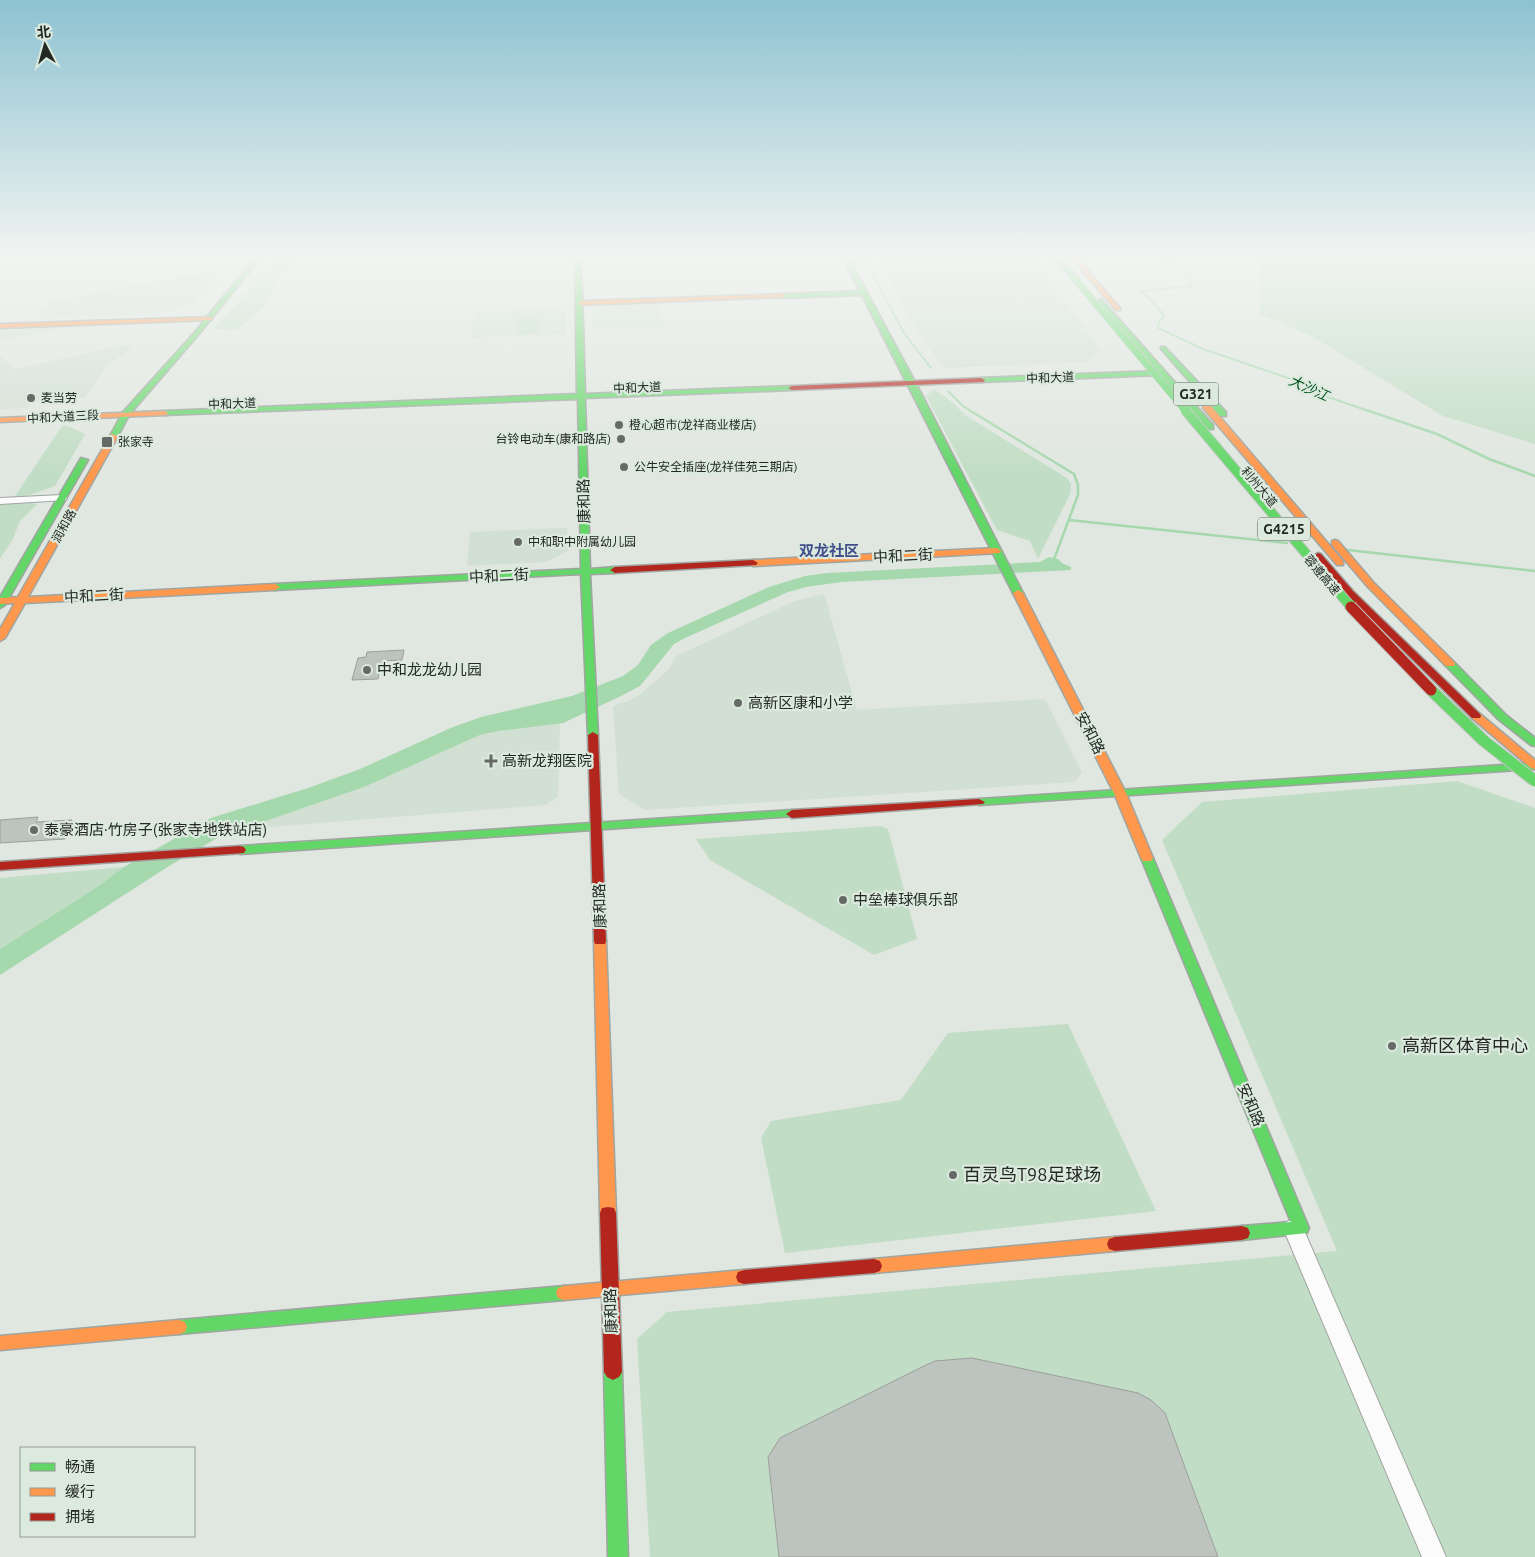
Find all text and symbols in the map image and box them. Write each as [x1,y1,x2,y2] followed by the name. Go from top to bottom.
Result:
[20,20,70,70] north arrow
[36,23,51,41] text: 北
[1026,370,1074,385] street label: 中和大道
[1287,372,1333,405] water label: 大沙江
[613,380,661,395] street label: 中和大道
[1174,382,1218,406] road number: G321
[41,391,77,404] place label: 麦当劳
[25,392,37,404] marker: 麦当劳
[208,396,256,411] street label: 中和大道
[27,408,99,425] street label: 中和大道三段
[629,418,757,432] place label: 橙心超市(龙祥商业楼店)
[613,419,625,431] marker: 橙心超市(龙祥商业楼店)
[495,432,611,446] place label: 台铃电动车(康和路店)
[615,433,627,445] marker: 台铃电动车(康和路店)
[100,435,114,449] marker: 张家寺
[118,435,154,448] place label: 张家寺
[634,460,798,474] place label: 公牛安全插座(龙祥佳苑三期店)
[618,461,630,473] marker: 公牛安全插座(龙祥佳苑三期店)
[1239,464,1280,509] street label: 利州大道
[575,478,592,524] street label: 康和路
[49,507,78,545] street label: 润和路
[1258,518,1310,540] road number: G4215
[528,535,636,548] place label: 中和职中附属幼儿园
[512,536,524,548] marker: 中和职中附属幼儿园
[799,542,859,559] district label: 双龙社区
[873,545,933,566] street label: 中和二街
[1302,552,1343,597] street label: 蓉遵高速
[469,565,529,586] street label: 中和二街
[64,585,124,606] street label: 中和二街
[377,661,482,678] place label: 中和龙龙幼儿园
[361,664,373,676] marker: 中和龙龙幼儿园
[748,694,853,711] place label: 高新区康和小学
[732,697,744,709] marker: 高新区康和小学
[1073,709,1108,757] street label: 安和路
[502,752,592,769] place label: 高新龙翔医院
[484,754,498,768] marker: 高新龙翔医院
[44,821,267,838] place label: 泰豪酒店·竹房子(张家寺地铁站店)
[28,824,40,836] marker: 泰豪酒店·竹房子(张家寺地铁站店)
[590,883,609,929] street label: 康和路
[853,891,958,908] place label: 中垒棒球俱乐部
[837,894,849,906] marker: 中垒棒球俱乐部
[1402,1035,1528,1055] place label: 高新区体育中心
[1386,1040,1398,1052] marker: 高新区体育中心
[1235,1081,1268,1129] street label: 安和路
[963,1164,1101,1184] place label: 百灵鸟T98足球场
[947,1169,959,1181] marker: 百灵鸟T98足球场
[601,1288,620,1334] street label: 康和路
[20,1447,195,1537] legend
[65,1458,95,1475] text: 畅通
[65,1483,95,1500] text: 缓行
[65,1508,95,1525] text: 拥堵

